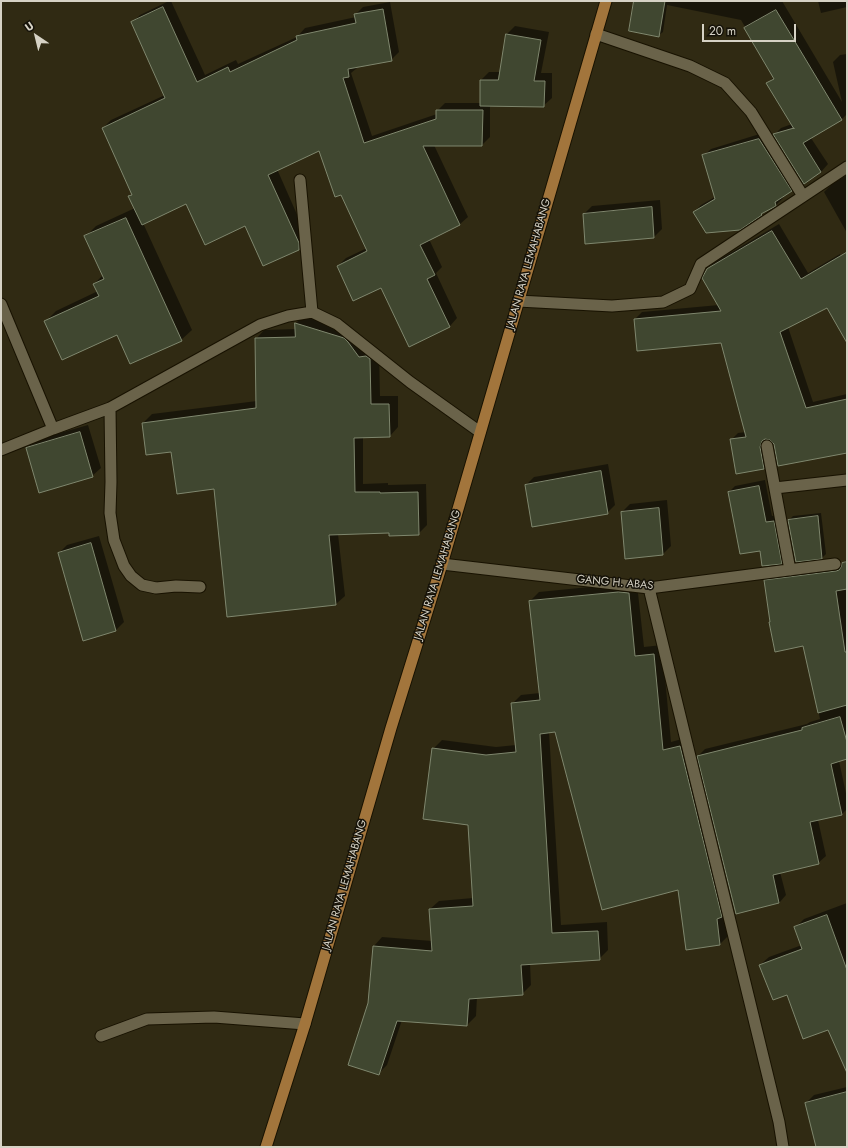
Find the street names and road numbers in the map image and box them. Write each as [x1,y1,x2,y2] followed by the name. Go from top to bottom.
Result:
[504,197,554,331] street label: JALAN RAYA LEMAHABANG
[412,508,464,642] street label: JALAN RAYA LEMAHABANG
[576,573,654,593] street label: GANG H. ABAS
[320,818,370,952] street label: JALAN RAYA LEMAHABANG

